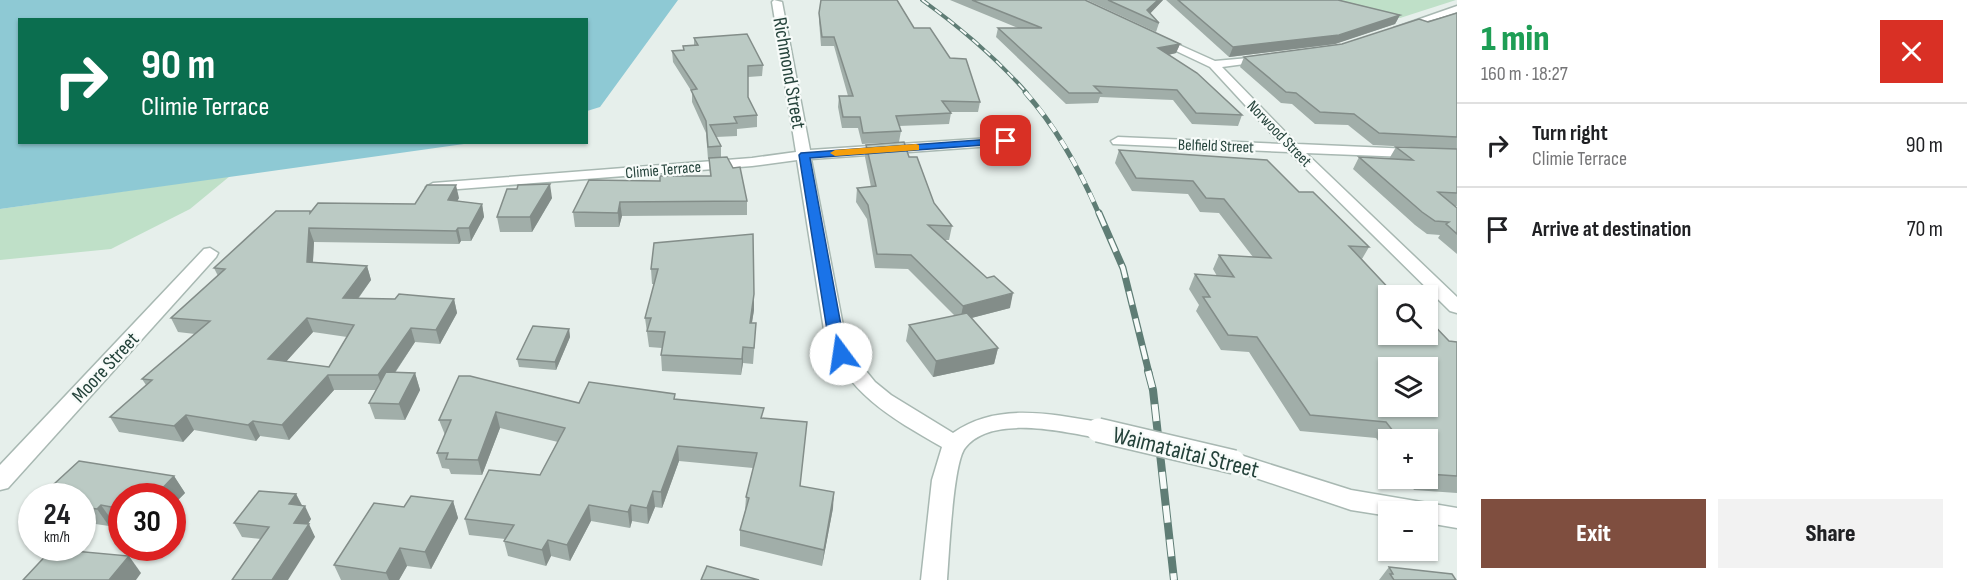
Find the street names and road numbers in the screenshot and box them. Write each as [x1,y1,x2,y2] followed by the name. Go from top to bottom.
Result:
[767,15,811,131] street label: Richmond Street
[1243,97,1315,171] street label: Norwood Street
[1178,136,1254,157] street label: Belfield Street
[624,158,702,183] street label: Climie Terrace
[67,328,144,408] street label: Moore Street
[1110,420,1262,485] street label: Waimataitai Street

